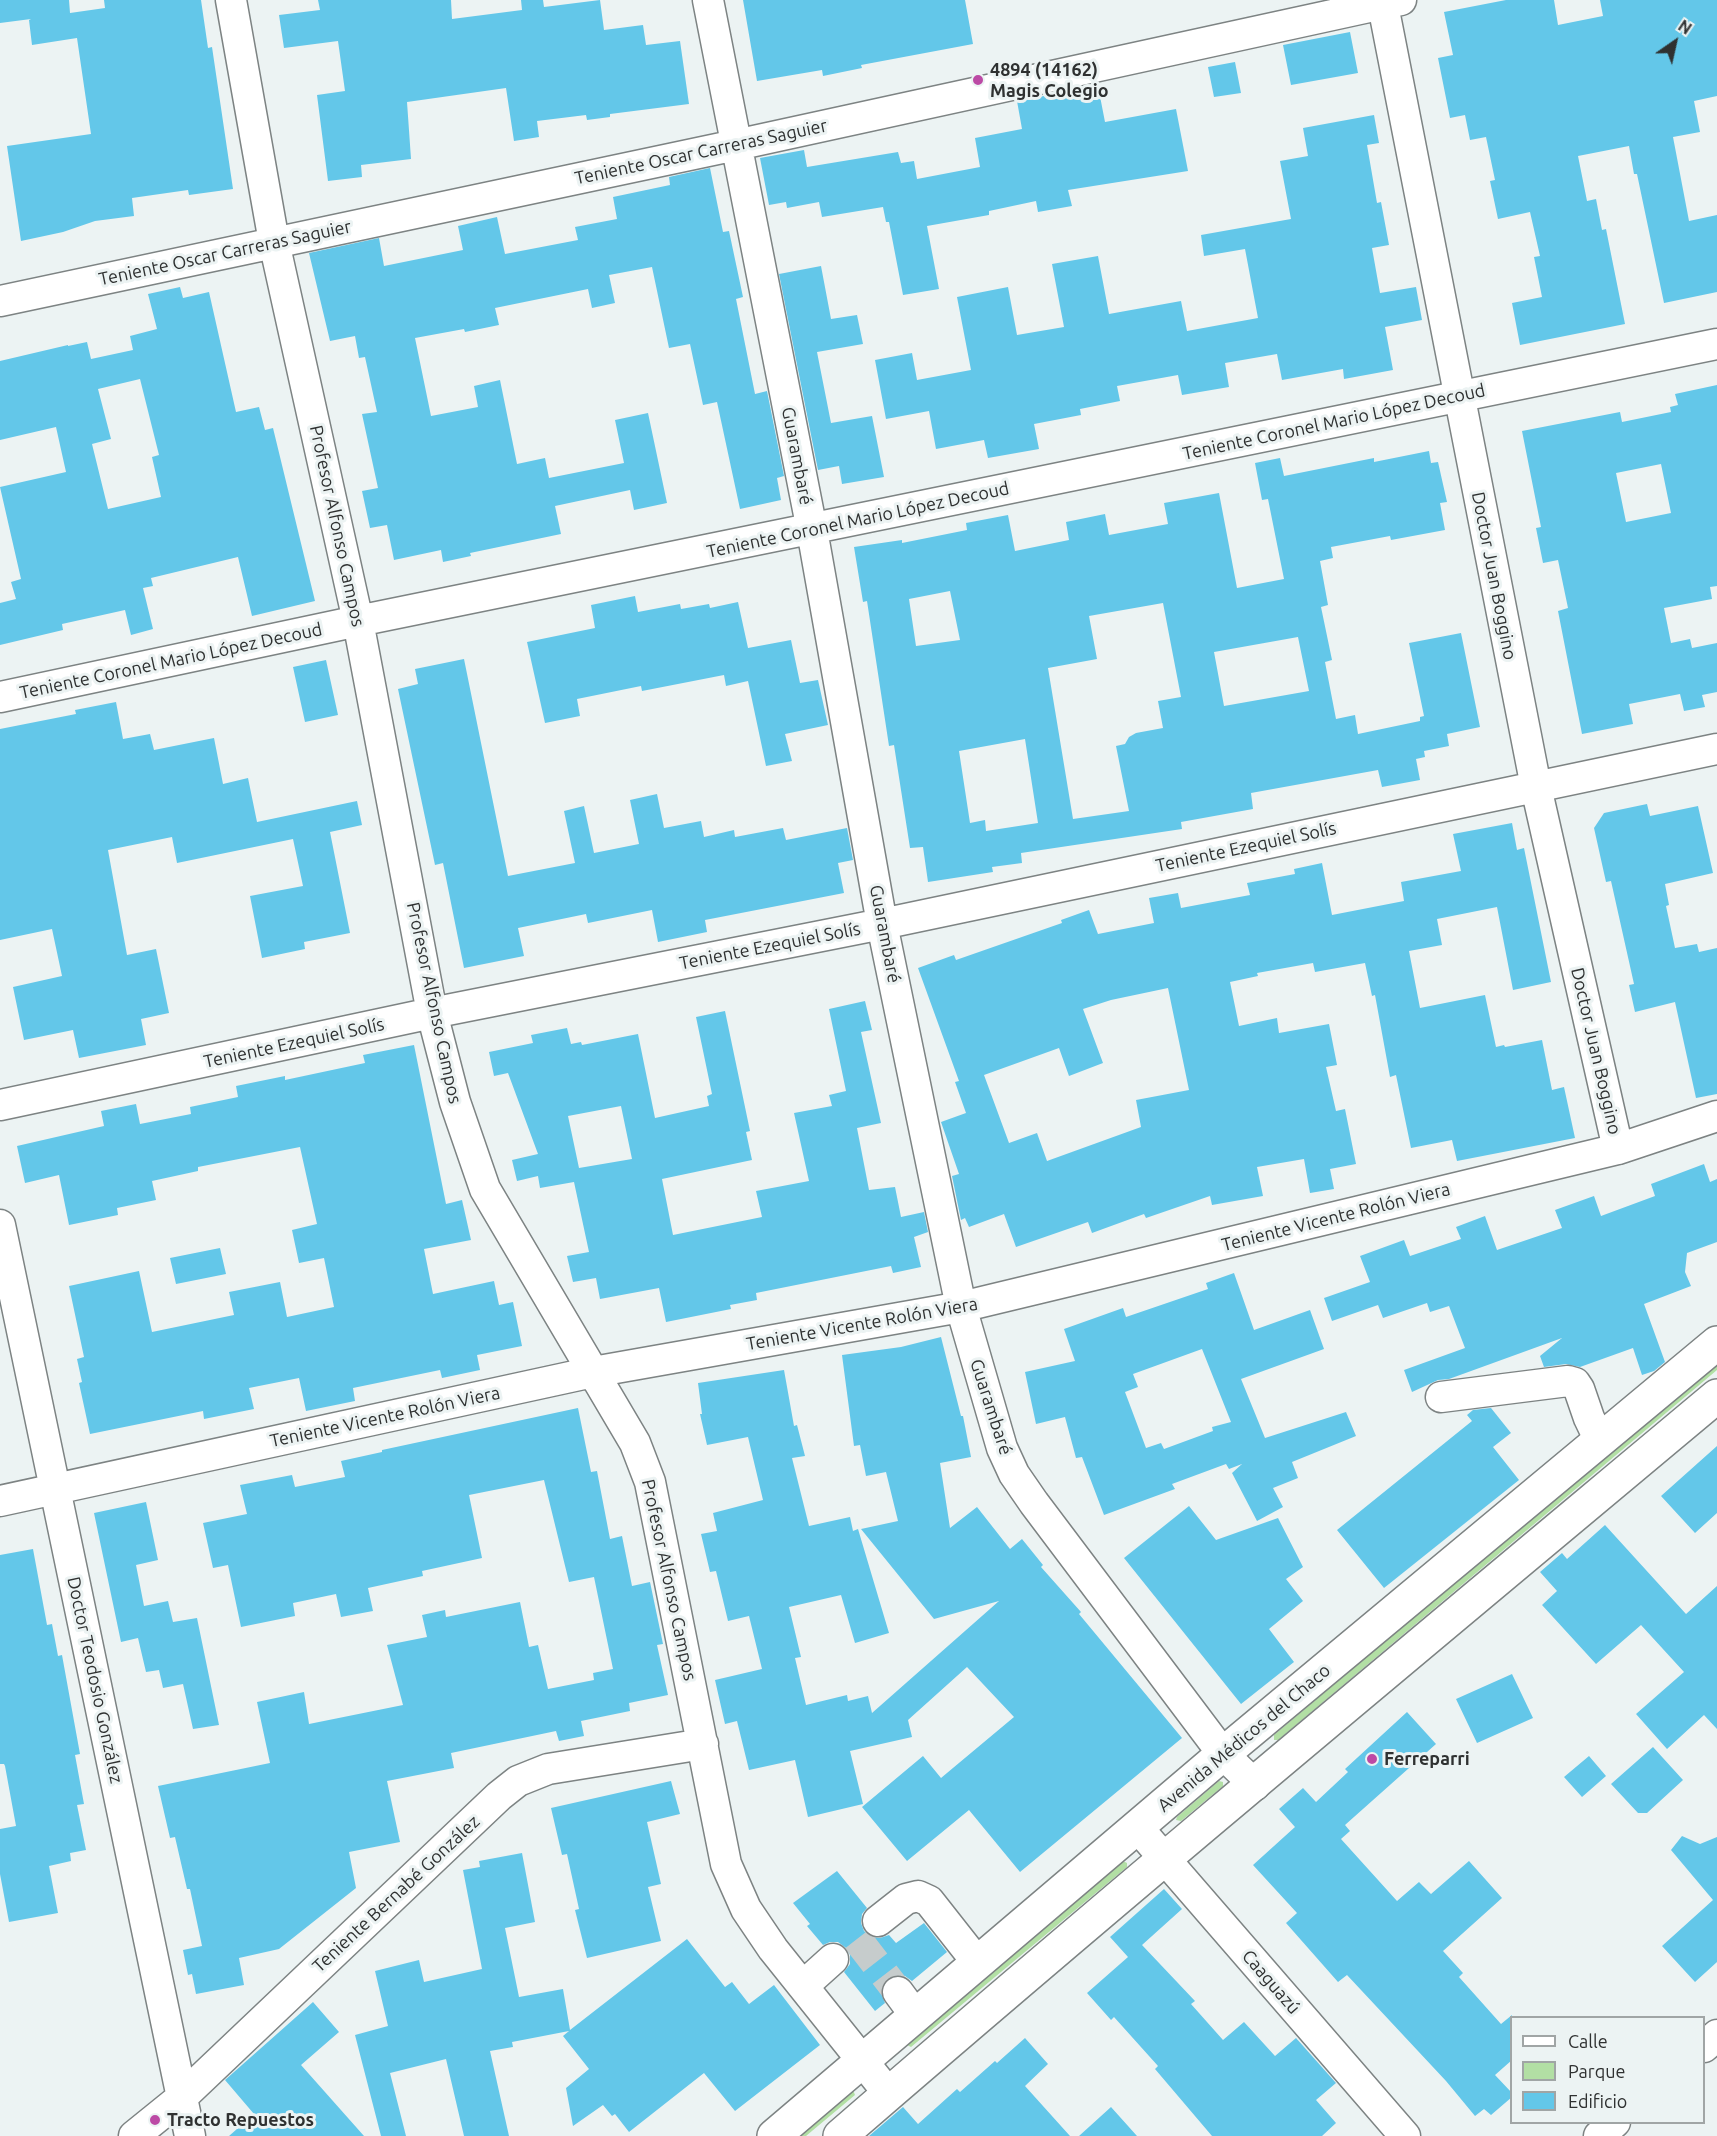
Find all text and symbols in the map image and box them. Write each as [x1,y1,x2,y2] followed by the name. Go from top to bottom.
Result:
[1645,12,1705,72] north arrow
[1675,16,1695,38] text: N
[990,59,1109,101] place label: 4894 (14162) Magis Colegio
[971,73,985,87] marker: 4894 (14162) Magis Colegio
[573,115,829,189] street label: Teniente Oscar Carreras Saguier
[97,216,353,290] street label: Teniente Oscar Carreras Saguier
[1181,379,1487,465] street label: Teniente Coronel Mario López Decoud
[777,405,817,507] street label: Guarambaré
[305,423,369,629] street label: Profesor Alfonso Campos
[705,477,1011,563] street label: Teniente Coronel Mario López Decoud
[1467,490,1521,662] street label: Doctor Juan Boggino
[18,618,324,704] street label: Teniente Coronel Mario López Decoud
[1154,817,1338,877] street label: Teniente Ezequiel Solís
[865,883,905,985] street label: Guarambaré
[402,900,466,1106] street label: Profesor Alfonso Campos
[678,918,862,974] street label: Teniente Ezequiel Solís
[1566,965,1626,1137] street label: Doctor Juan Boggino
[202,1013,386,1073] street label: Teniente Ezequiel Solís
[1219,1178,1453,1256] street label: Teniente Vicente Rolón Viera
[745,1293,979,1355] street label: Teniente Vicente Rolón Viera
[965,1356,1017,1458] street label: Guarambaré
[268,1382,502,1452] street label: Teniente Vicente Rolón Viera
[637,1477,701,1683] street label: Profesor Alfonso Campos
[63,1575,127,1785] street label: Doctor Teodosio González
[1153,1659,1335,1817] street label: Avenida Médicos del Chaco
[1384,1748,1470,1770] place label: Ferreparri
[1365,1752,1379,1766] marker: Ferreparri
[308,1811,484,1977] street label: Teniente Bernabé González
[1237,1945,1305,2019] street label: Caaguazú
[1510,2016,1705,2124] legend
[1568,2031,1608,2051] text: Calle
[1568,2061,1625,2081] text: Parque
[1568,2091,1627,2111] text: Edificio
[167,2109,314,2131] place label: Tracto Repuestos
[148,2113,162,2127] marker: Tracto Repuestos

